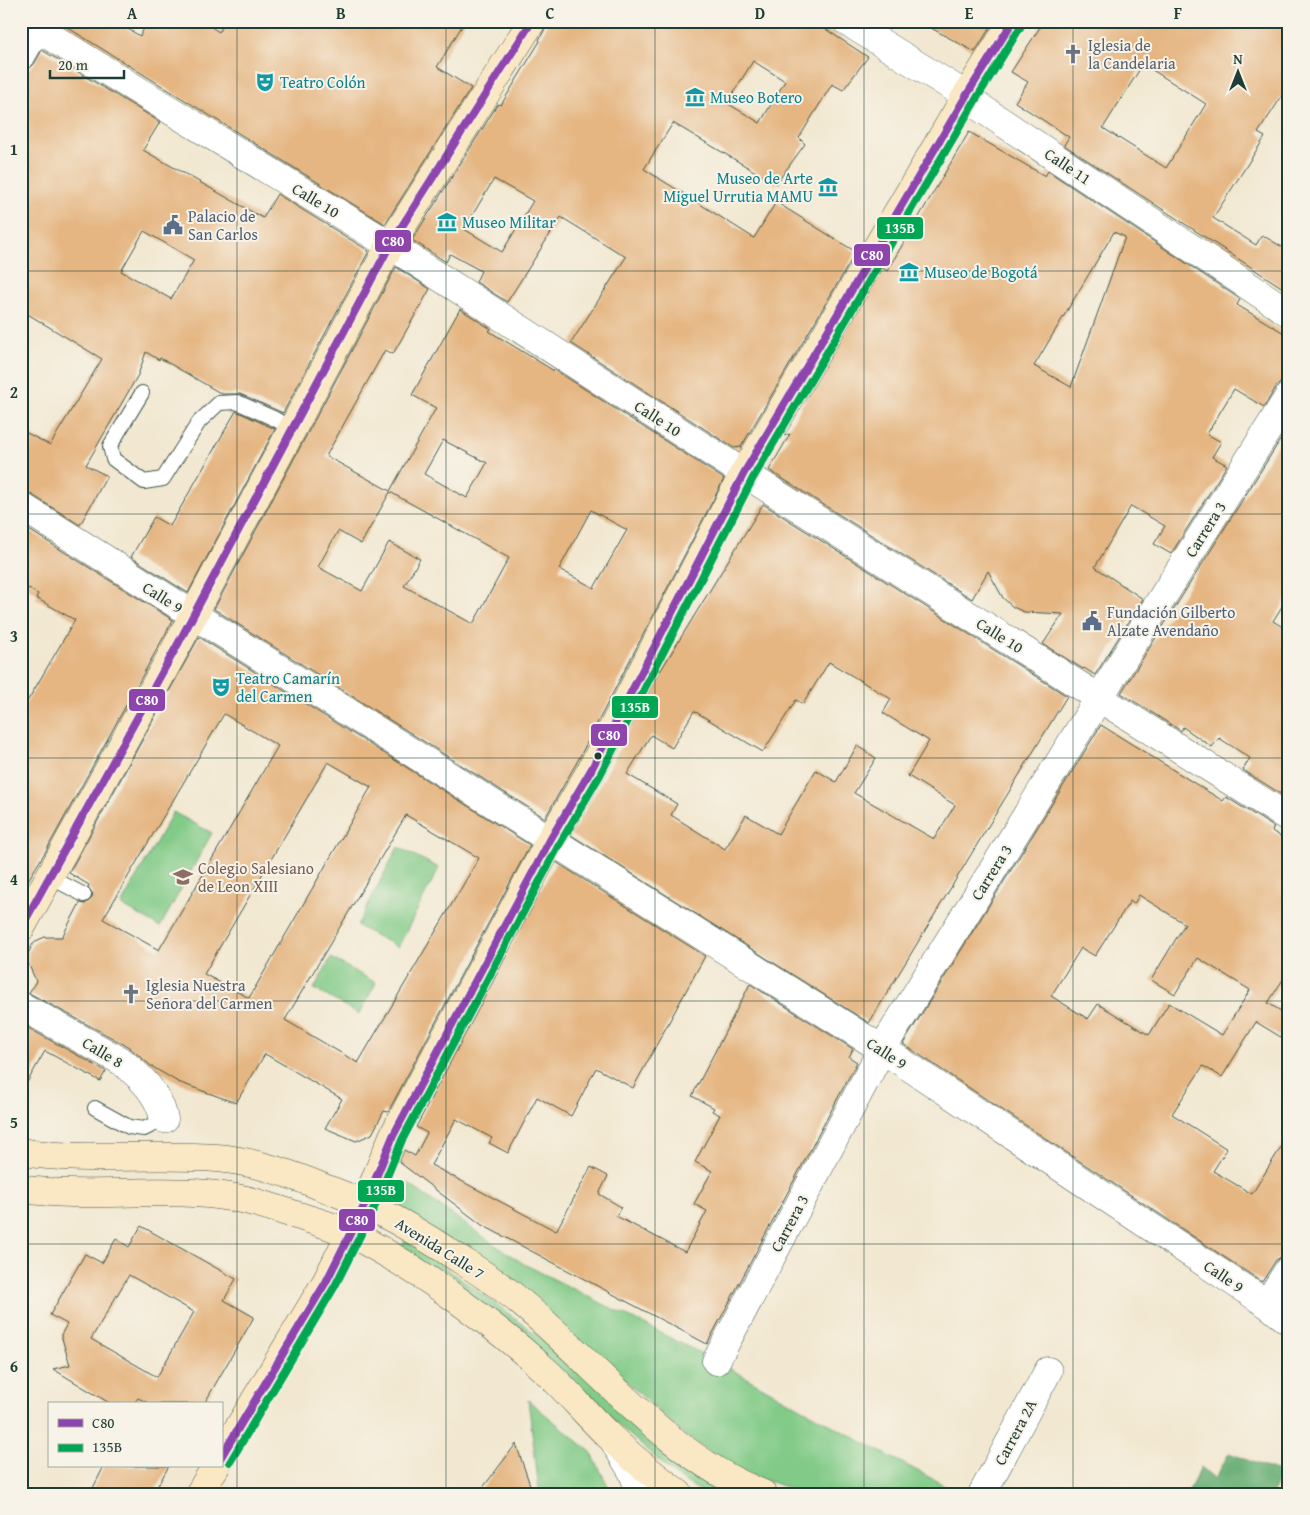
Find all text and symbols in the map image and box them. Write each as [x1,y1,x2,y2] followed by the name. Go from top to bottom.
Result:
[127,1,138,25] text: A
[336,1,346,25] text: B
[545,1,555,25] text: C
[755,1,765,25] text: D
[965,1,974,25] text: E
[1174,1,1182,25] text: F
[1088,33,1176,75] place label: Iglesia de la Candelaria
[1062,43,1084,65] church icon: Iglesia de la Candelaria
[50,48,124,80] scale bar
[1212,48,1262,98] north arrow
[1233,49,1243,69] text: N
[58,54,89,75] text: 20 m
[280,70,366,94] place label: Teatro Colón
[254,71,276,93] theatre icon: Teatro Colón
[710,85,802,109] place label: Museo Botero
[684,86,706,108] museum icon: Museo Botero
[10,137,18,161] text: 1
[1040,142,1096,190] street label: Calle 11
[663,166,813,208] place label: Museo de Arte Miguel Urrutia MAMU
[288,176,345,224] street label: Calle 10
[817,176,839,198] museum icon: Museo de Arte Miguel Urrutia MAMU
[188,204,258,246] place label: Palacio de San Carlos
[462,210,556,234] place label: Museo Militar
[436,211,458,233] museum icon: Museo Militar
[162,214,184,236] public building icon: Palacio de San Carlos
[876,216,924,240] line badge: 135B
[885,218,915,238] text: 135B
[374,229,412,253] line badge: C80
[382,231,404,251] text: C80
[853,243,891,267] line badge: C80
[861,245,883,265] text: C80
[924,260,1038,284] place label: Museo de Bogotá
[898,261,920,283] museum icon: Museo de Bogotá
[10,380,18,404] text: 2
[630,394,686,442] street label: Calle 10
[1178,496,1232,562] street label: Carrera 3
[138,575,188,619] street label: Calle 9
[1107,600,1235,642] place label: Fundación Gilberto Alzate Avendaño
[1081,610,1103,632] public building icon: Fundación Gilberto Alzate Avendaño
[972,611,1029,659] street label: Calle 10
[10,624,18,648] text: 3
[236,666,340,708] place label: Teatro Camarín del Carmen
[210,676,232,698] theatre icon: Teatro Camarín del Carmen
[128,688,166,712] line badge: C80
[136,690,158,710] text: C80
[611,695,659,719] line badge: 135B
[620,697,650,717] text: 135B
[590,723,628,747] line badge: C80
[598,725,620,745] text: C80
[593,751,603,761] unlabelled marker
[964,839,1018,905] street label: Carrera 3
[198,856,314,898] place label: Colegio Salesiano de Leon XIII
[172,866,194,888] school or university icon: Colegio Salesiano de Leon XIII
[10,867,18,891] text: 4
[146,973,272,1015] place label: Iglesia Nuestra Señora del Carmen
[120,983,142,1005] church icon: Iglesia Nuestra Señora del Carmen
[78,1030,128,1074] street label: Calle 8
[862,1031,912,1075] street label: Calle 9
[10,1110,18,1134] text: 5
[357,1179,405,1203] line badge: 135B
[366,1180,396,1200] text: 135B
[764,1190,814,1256] street label: Carrera 3
[338,1208,376,1232] line badge: C80
[346,1210,368,1230] text: C80
[391,1211,489,1285] street label: Avenida Calle 7
[1199,1254,1249,1298] street label: Calle 9
[10,1354,18,1378] text: 6
[988,1394,1043,1469] street label: Carrera 2A
[48,1402,222,1468] legend
[92,1412,115,1433] text: C80
[92,1436,122,1457] text: 135B

